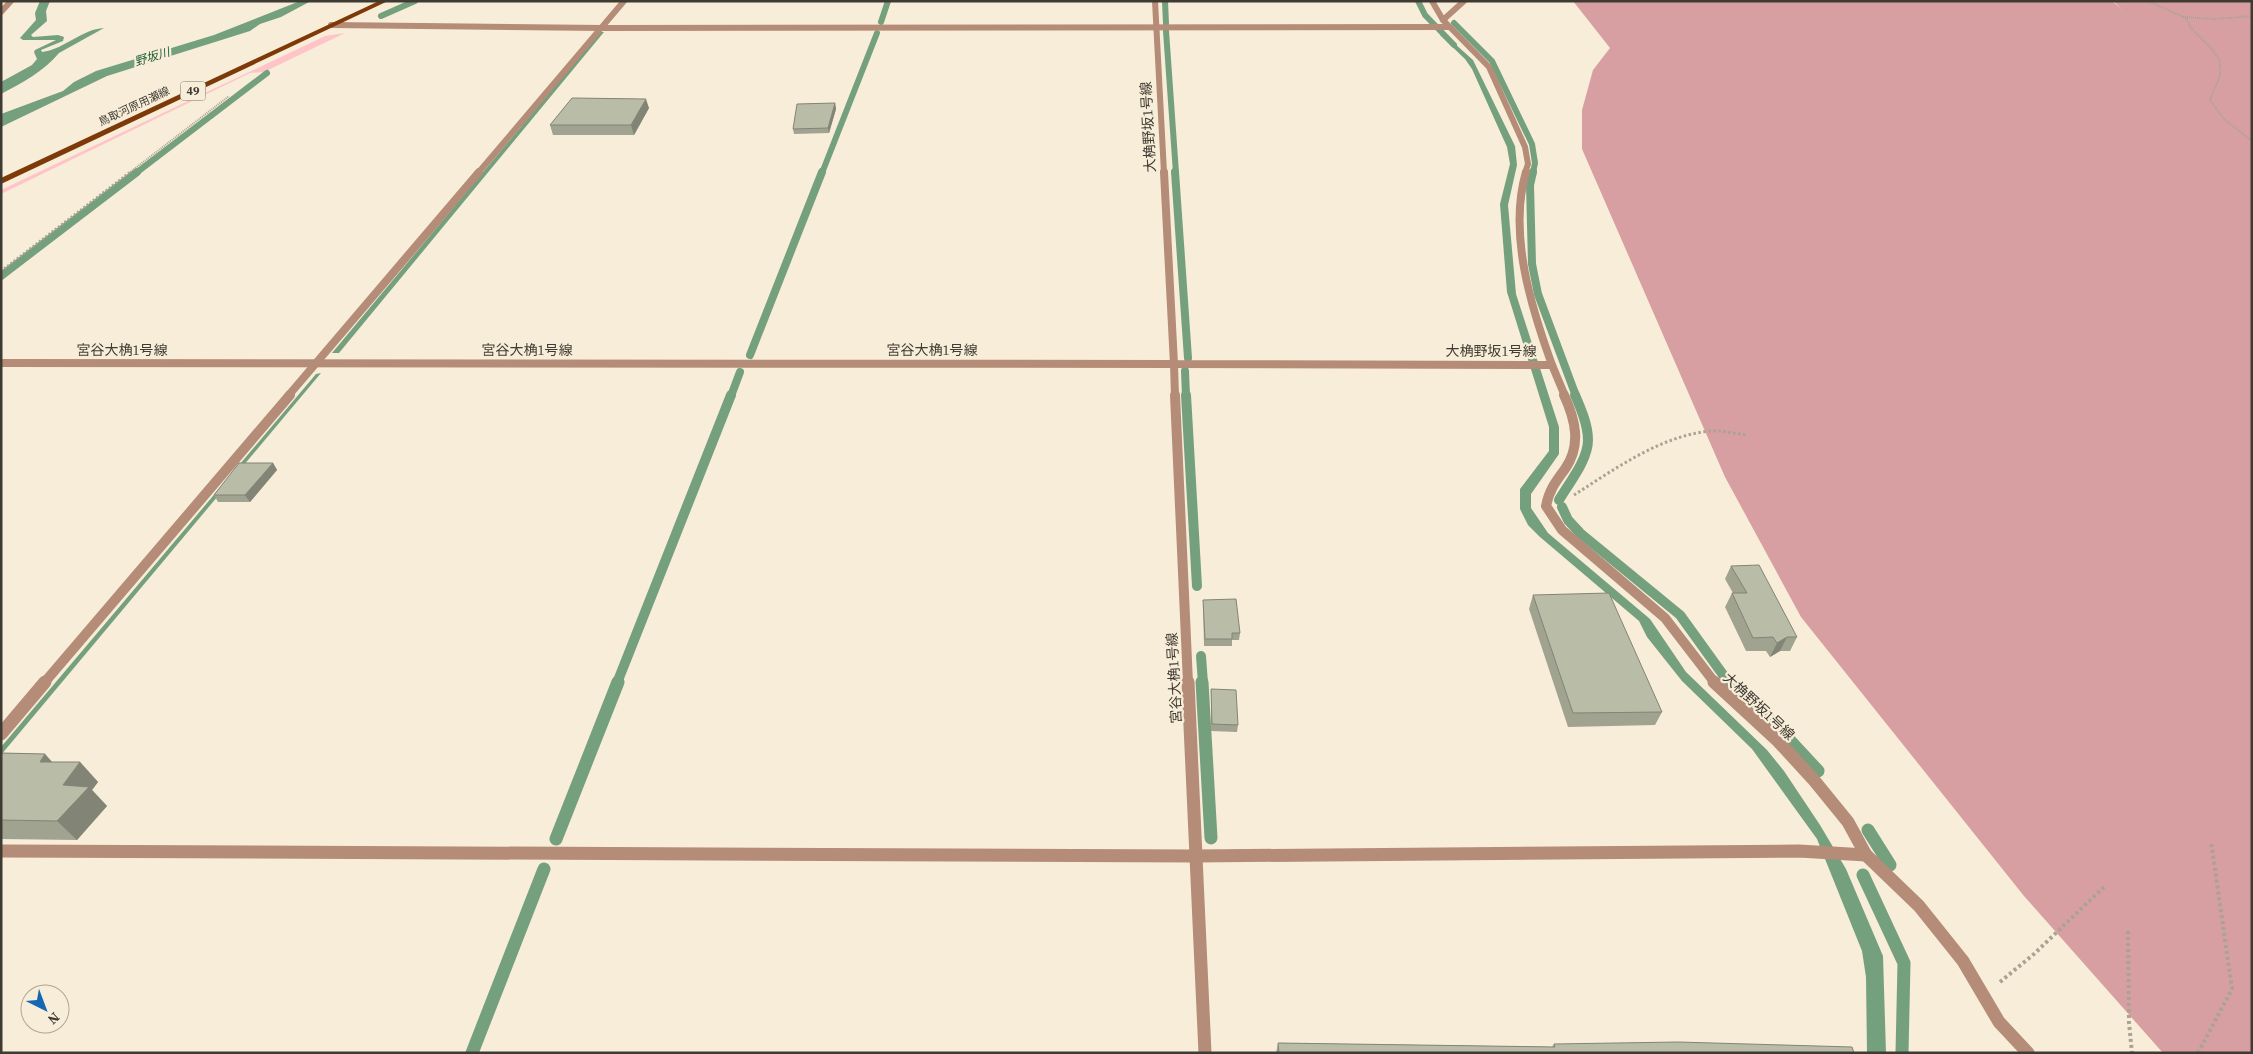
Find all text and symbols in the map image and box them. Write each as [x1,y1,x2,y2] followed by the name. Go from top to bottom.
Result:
[132,44,173,70] water label: 野坂川
[1136,81,1160,173] street label: 大桷野坂1号線
[180,82,206,100] road number: 49
[96,83,172,130] street label: 鳥取河原用瀬線
[77,340,168,360] street label: 宮谷大桷1号線
[482,340,573,360] street label: 宮谷大桷1号線
[887,340,978,360] street label: 宮谷大桷1号線
[1446,341,1537,361] street label: 大桷野坂1号線
[1162,632,1186,724] street label: 宮谷大桷1号線
[1719,668,1799,744] street label: 大桷野坂1号線
[20,984,70,1034] north arrow
[43,1008,64,1030] text: N

